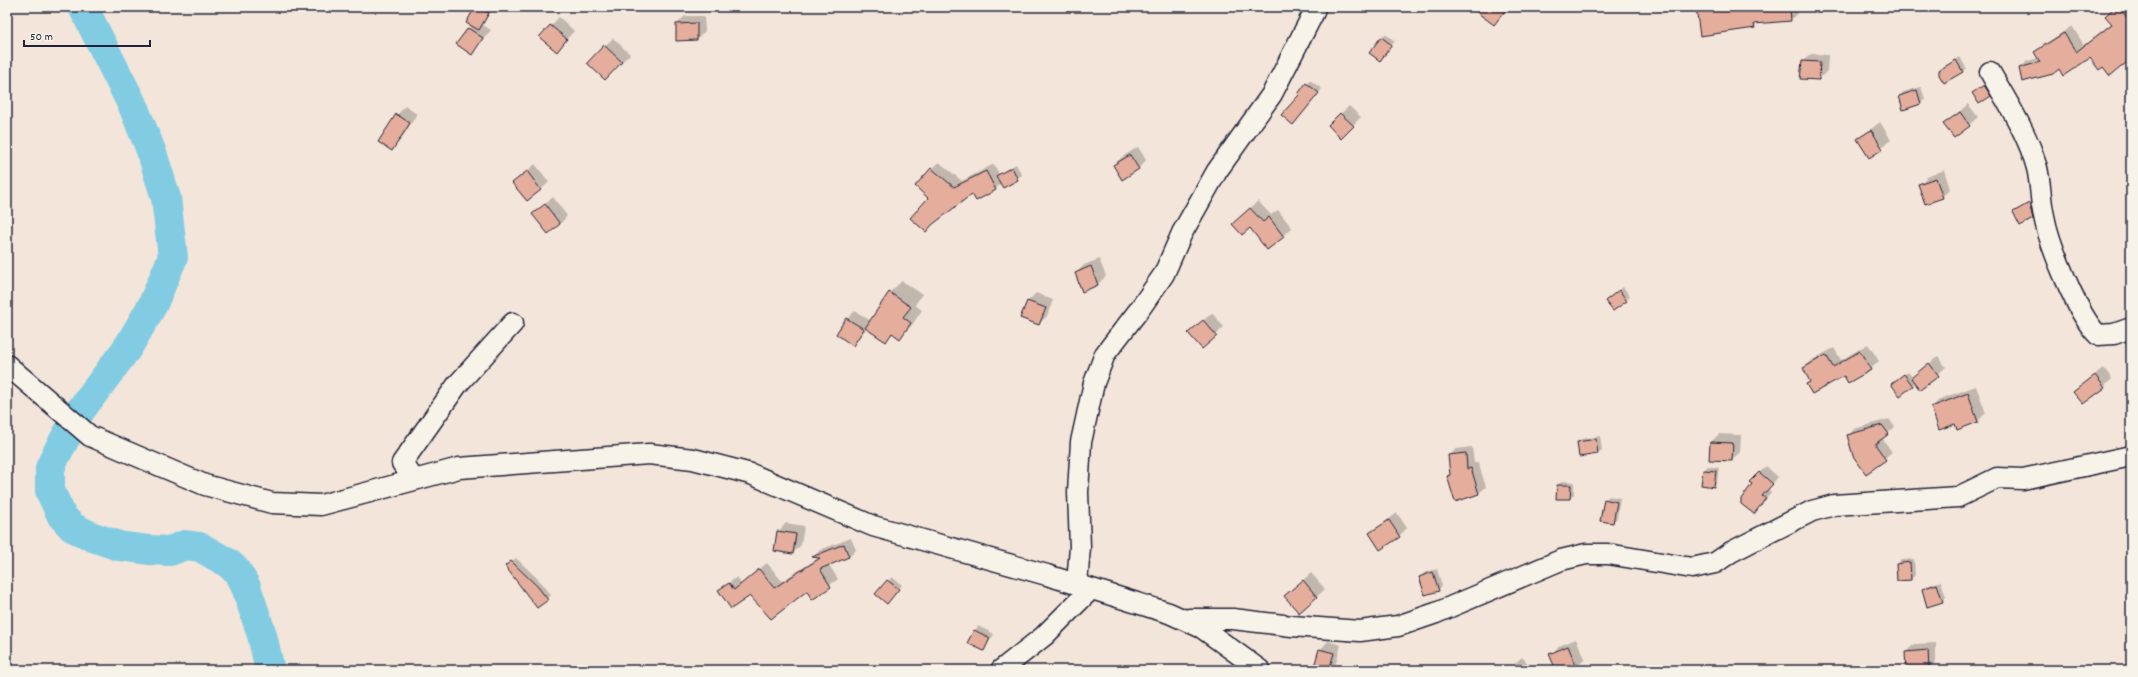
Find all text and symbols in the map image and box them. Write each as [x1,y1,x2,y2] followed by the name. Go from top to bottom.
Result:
[24,22,150,48] scale bar
[30,29,53,46] text: 50 m

